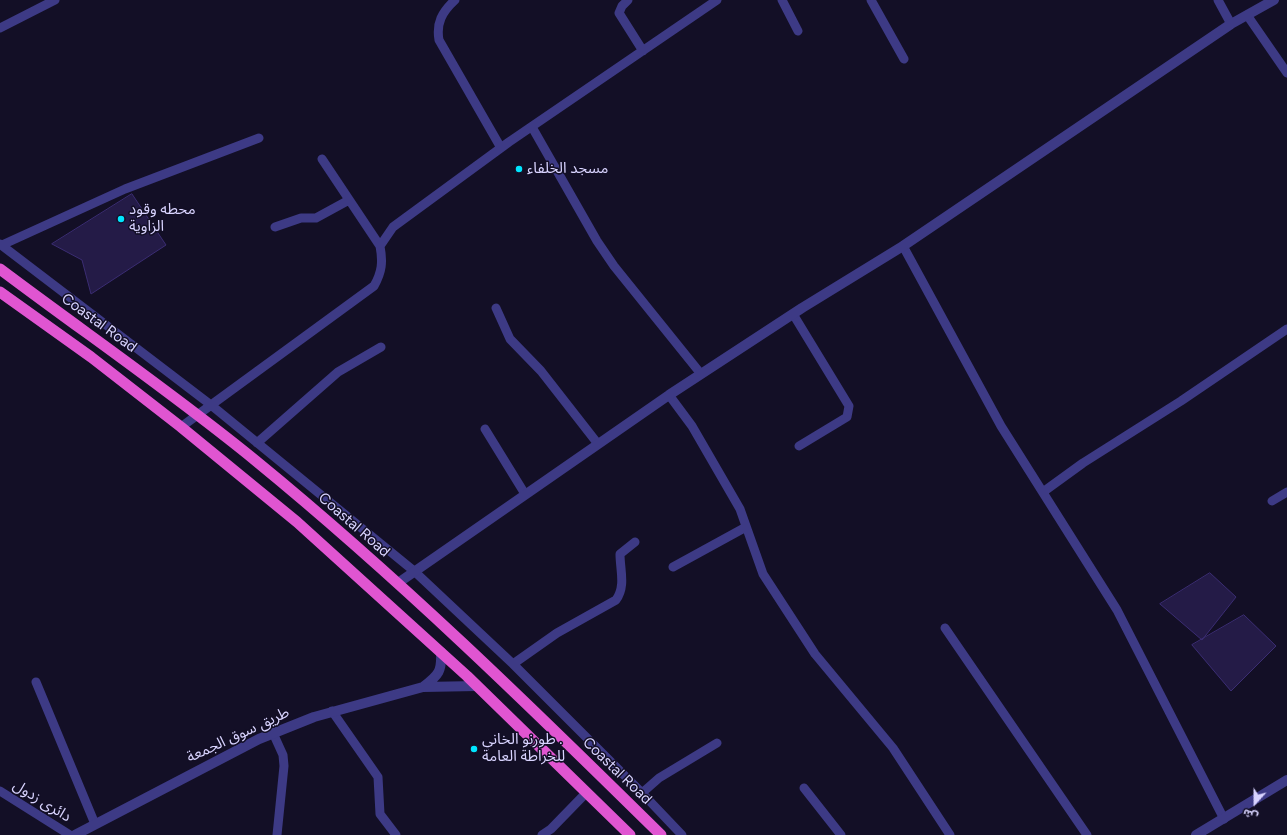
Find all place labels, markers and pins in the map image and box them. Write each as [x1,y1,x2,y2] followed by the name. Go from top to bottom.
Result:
[527,160,608,178] place label: مسجد الخلفاء
[514,164,524,174] marker: مسجد الخلفاء
[129,201,196,236] place label: محطه وقود الزاوية
[116,214,126,224] marker: محطه وقود الزاوية
[482,731,565,766] place label: طورنو الخاني . للخراطة العامة
[469,744,479,754] marker: طورنو الخاني . للخراطة العامة

